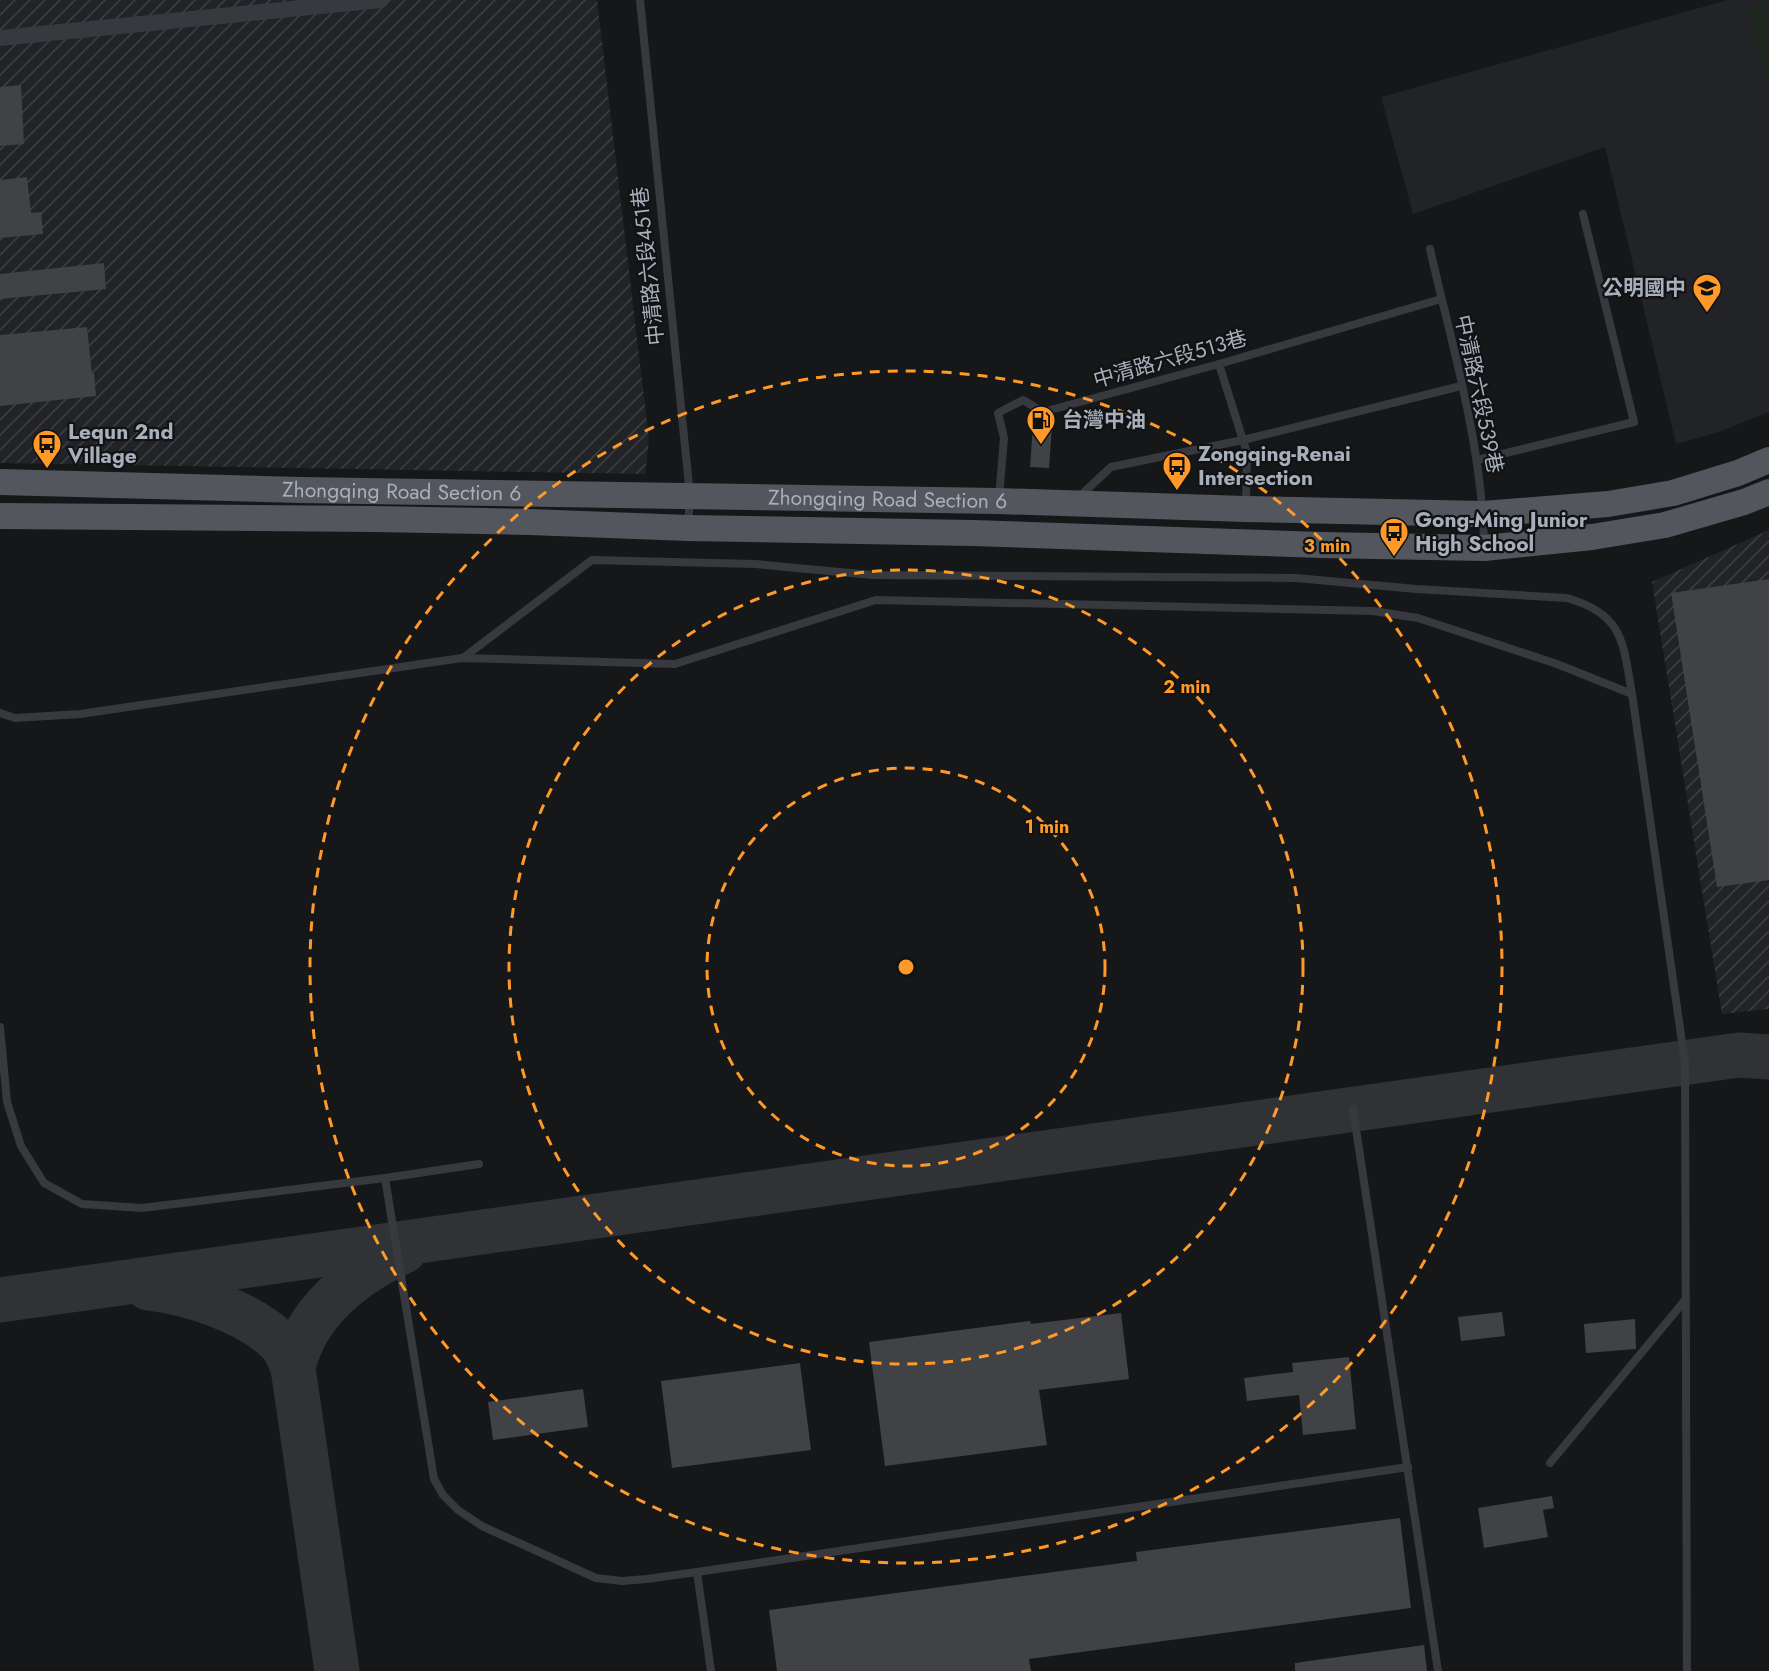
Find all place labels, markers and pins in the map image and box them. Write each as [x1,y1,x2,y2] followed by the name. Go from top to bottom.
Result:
[1691,272,1723,314] school or university icon: 公明國中
[1602,273,1686,303] place label: 公明國中
[1025,404,1057,446] fuel station icon: 台灣中油
[1062,405,1146,435] place label: 台灣中油
[67,417,173,471] place label: Lequn 2nd Village
[31,428,63,470] bus stop icon: Lequn 2nd Village
[1198,439,1351,493] place label: Zongqing-Renai Intersection
[1161,450,1193,492] bus stop icon: Zongqing-Renai Intersection
[1415,505,1588,559] place label: Gong-Ming Junior High School
[1378,516,1410,558] bus stop icon: Gong-Ming Junior High School
[896,957,916,977] centre of rings

